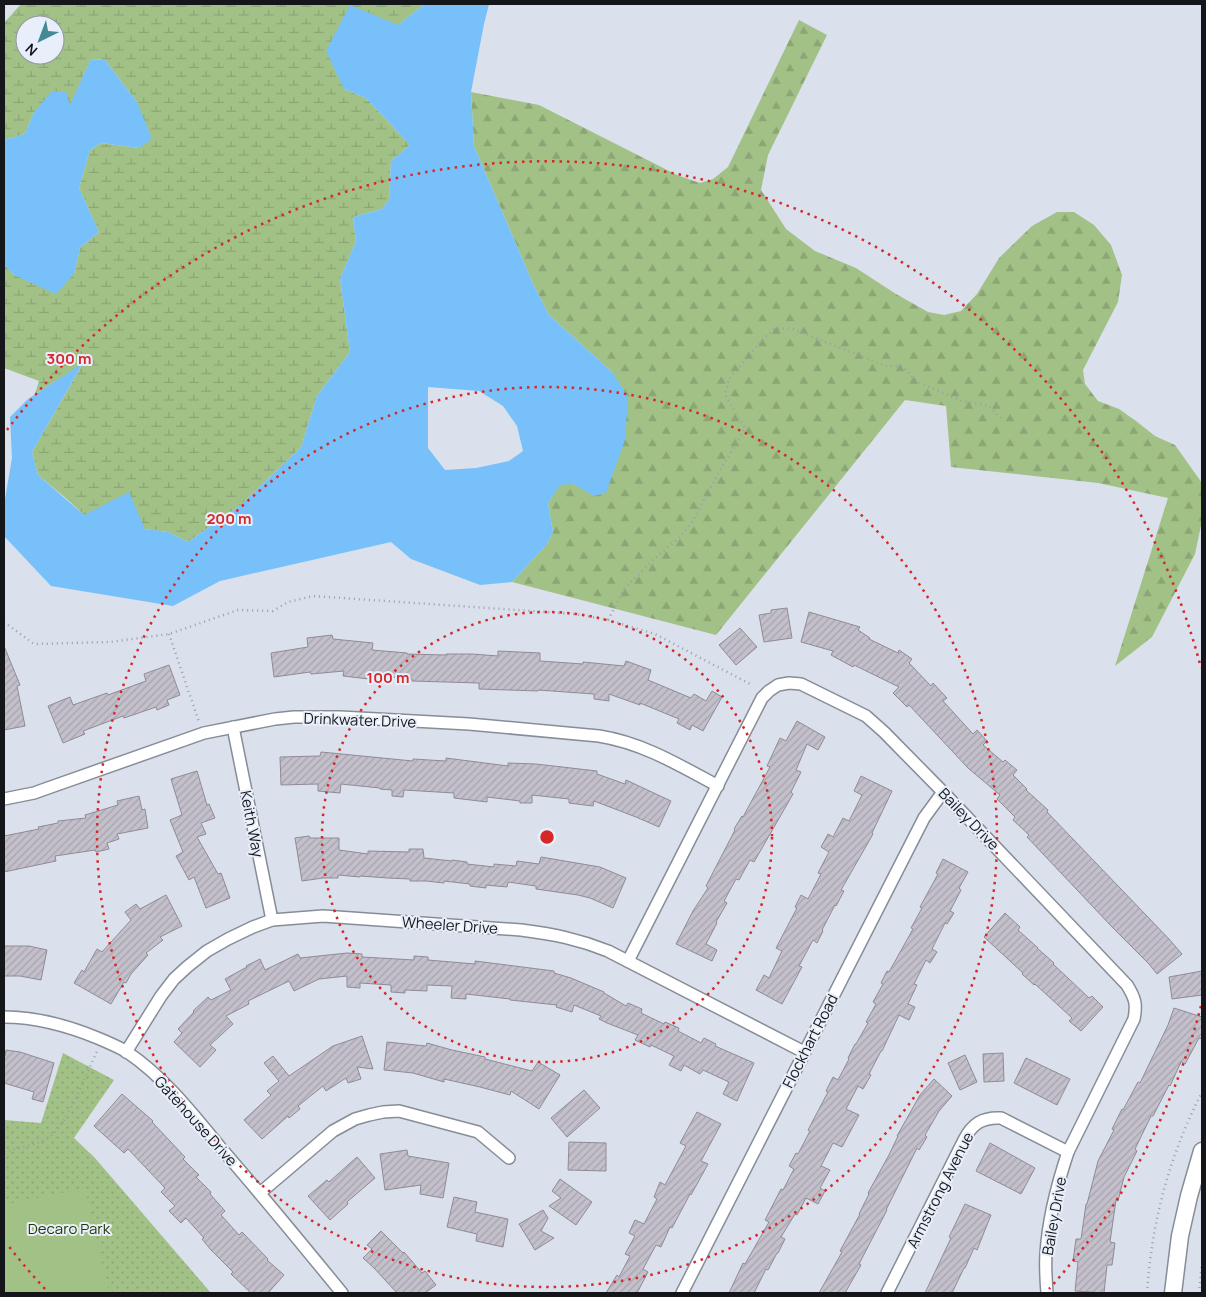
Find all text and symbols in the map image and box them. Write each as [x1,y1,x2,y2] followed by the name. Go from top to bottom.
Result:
[15,15,65,65] north arrow
[21,40,41,60] text: N
[47,348,91,369] text: 300 m
[206,508,252,529] text: 200 m
[367,667,409,688] text: 100 m
[303,708,417,732] street label: Drinkwater Drive
[934,783,1004,855] street label: Bailey Drive
[235,789,269,859] street label: Keith Way
[538,828,556,846] centre of rings
[401,911,499,939] street label: Wheeler Drive
[777,990,843,1092] street label: Flockhart Road
[150,1071,242,1171] street label: Gatehouse Drive
[902,1128,978,1252] street label: Armstrong Avenue
[1037,1175,1071,1257] street label: Bailey Drive
[28,1218,111,1239] park label: Decaro Park

